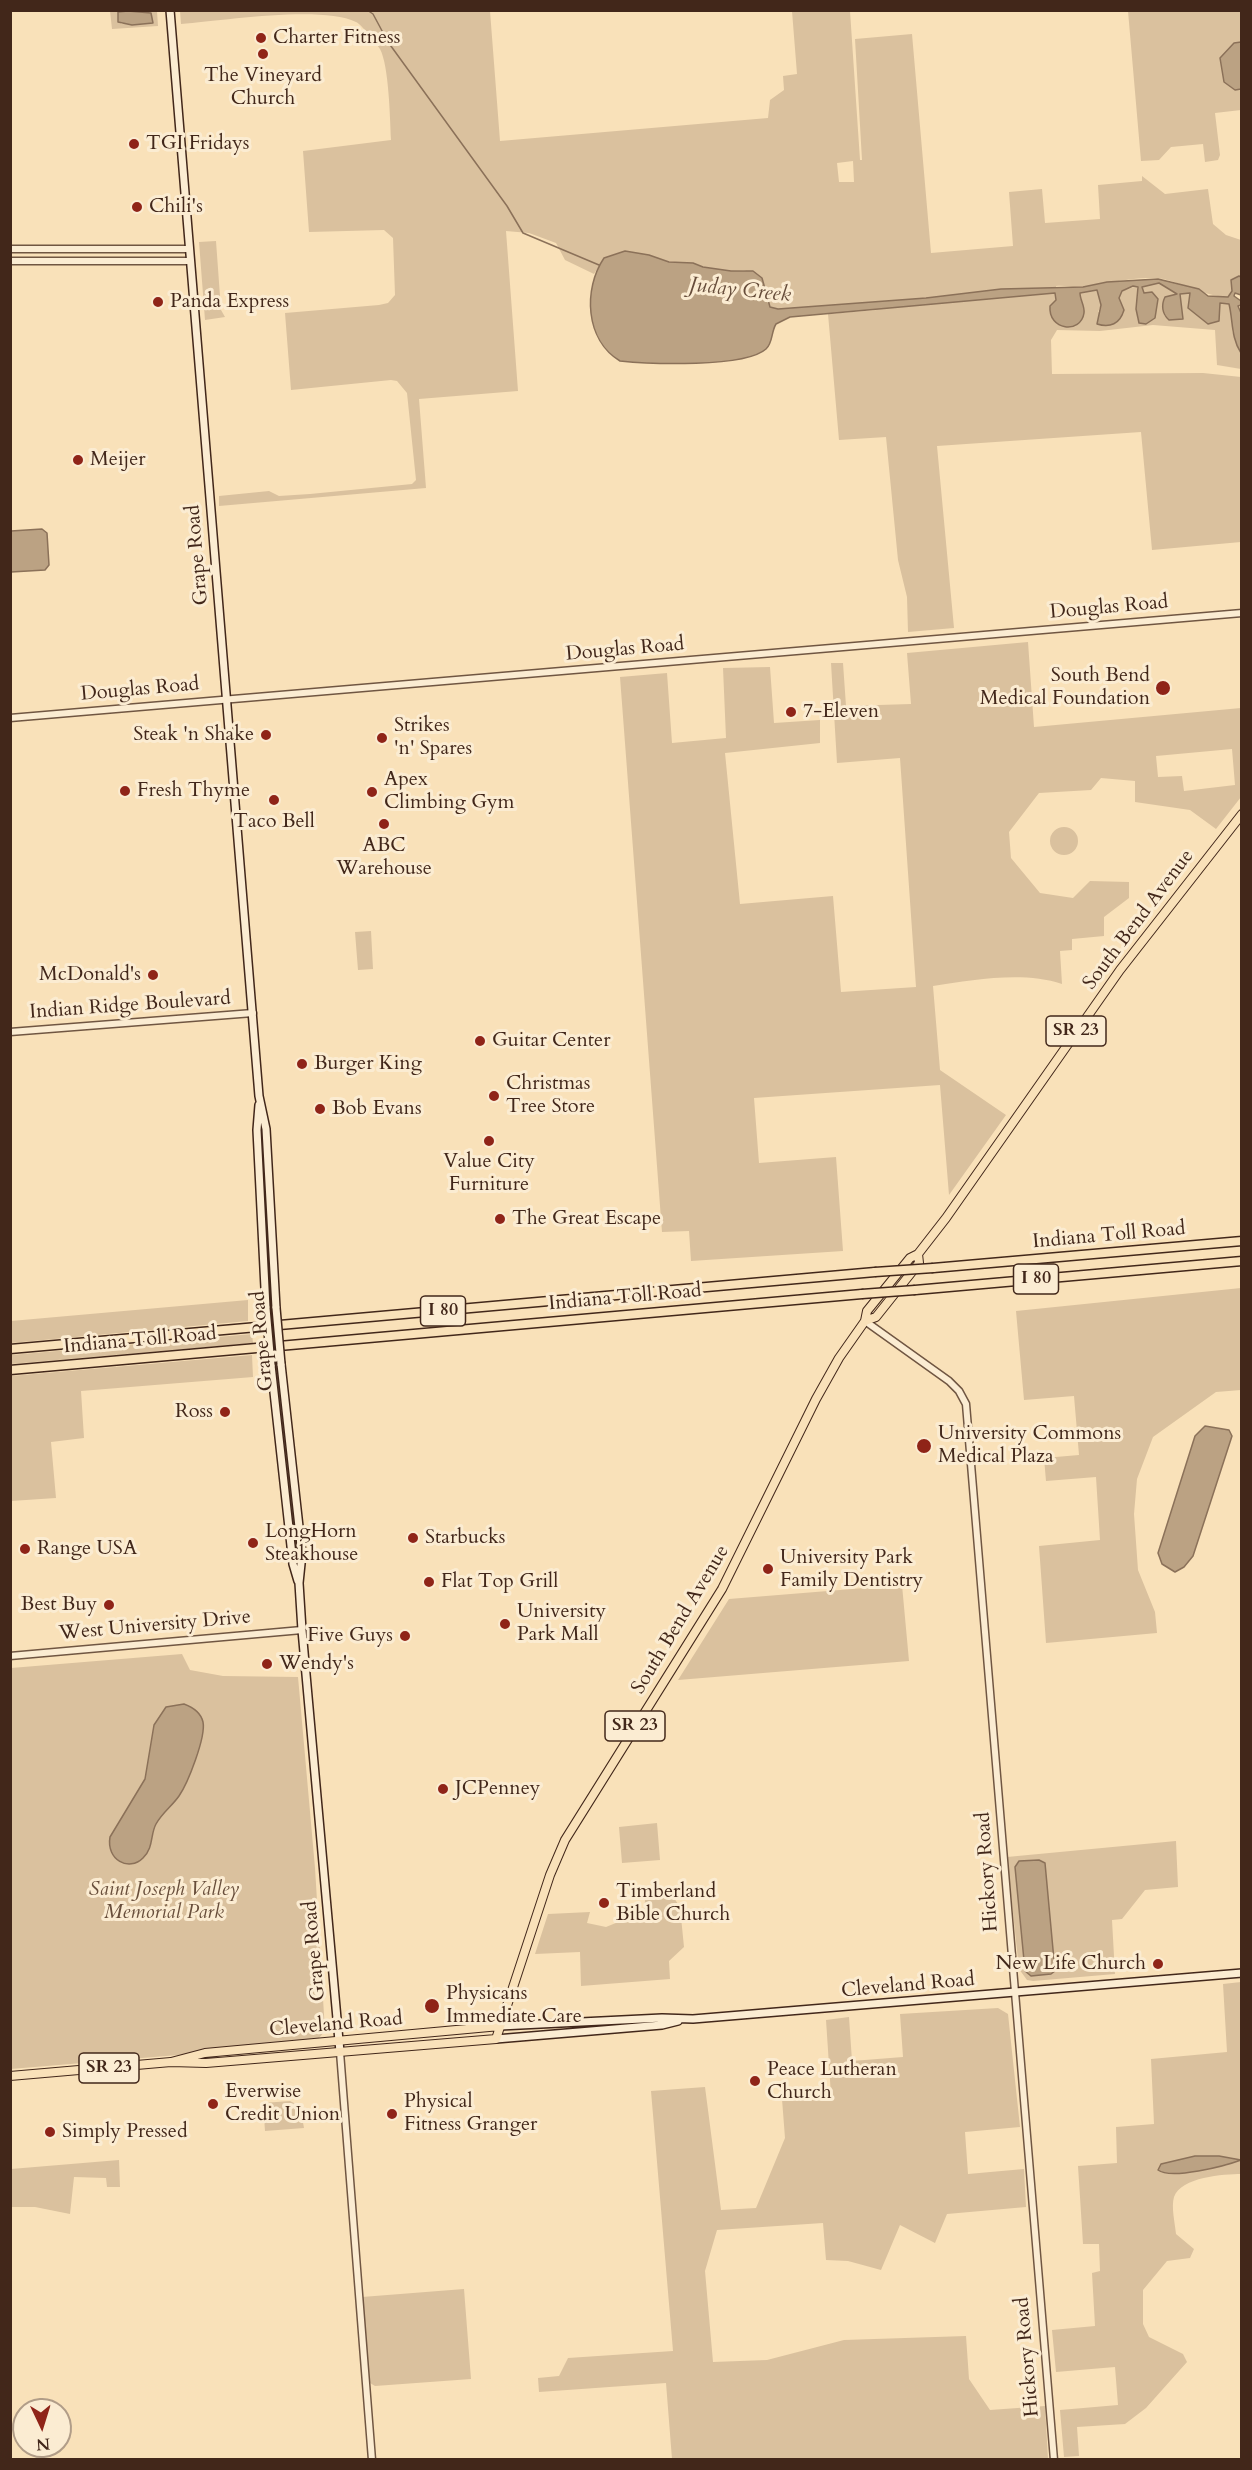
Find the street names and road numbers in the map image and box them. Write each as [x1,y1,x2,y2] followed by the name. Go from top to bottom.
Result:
[182,504,214,606] street label: Grape Road
[1049,591,1169,625] street label: Douglas Road
[565,633,685,667] street label: Douglas Road
[80,673,200,707] street label: Douglas Road
[1078,845,1200,995] street label: South Bend Avenue
[28,987,232,1025] street label: Indian Ridge Boulevard
[1046,1016,1106,1046] road number: SR 23
[1032,1217,1186,1255] street label: Indiana Toll Road
[1014,1264,1058,1294] road number: I 80
[548,1279,702,1317] street label: Indiana Toll Road
[247,1290,279,1392] street label: Grape Road
[420,1296,466,1326] road number: I 80
[63,1322,217,1360] street label: Indiana Toll Road
[627,1541,735,1699] street label: South Bend Avenue
[58,1606,252,1646] street label: West University Drive
[605,1711,665,1741] road number: SR 23
[972,1811,1004,1933] street label: Hickory Road
[299,1900,331,2002] street label: Grape Road
[840,1968,976,2004] street label: Cleveland Road
[268,2007,404,2043] street label: Cleveland Road
[79,2053,139,2083] road number: SR 23
[1011,2296,1045,2418] street label: Hickory Road

